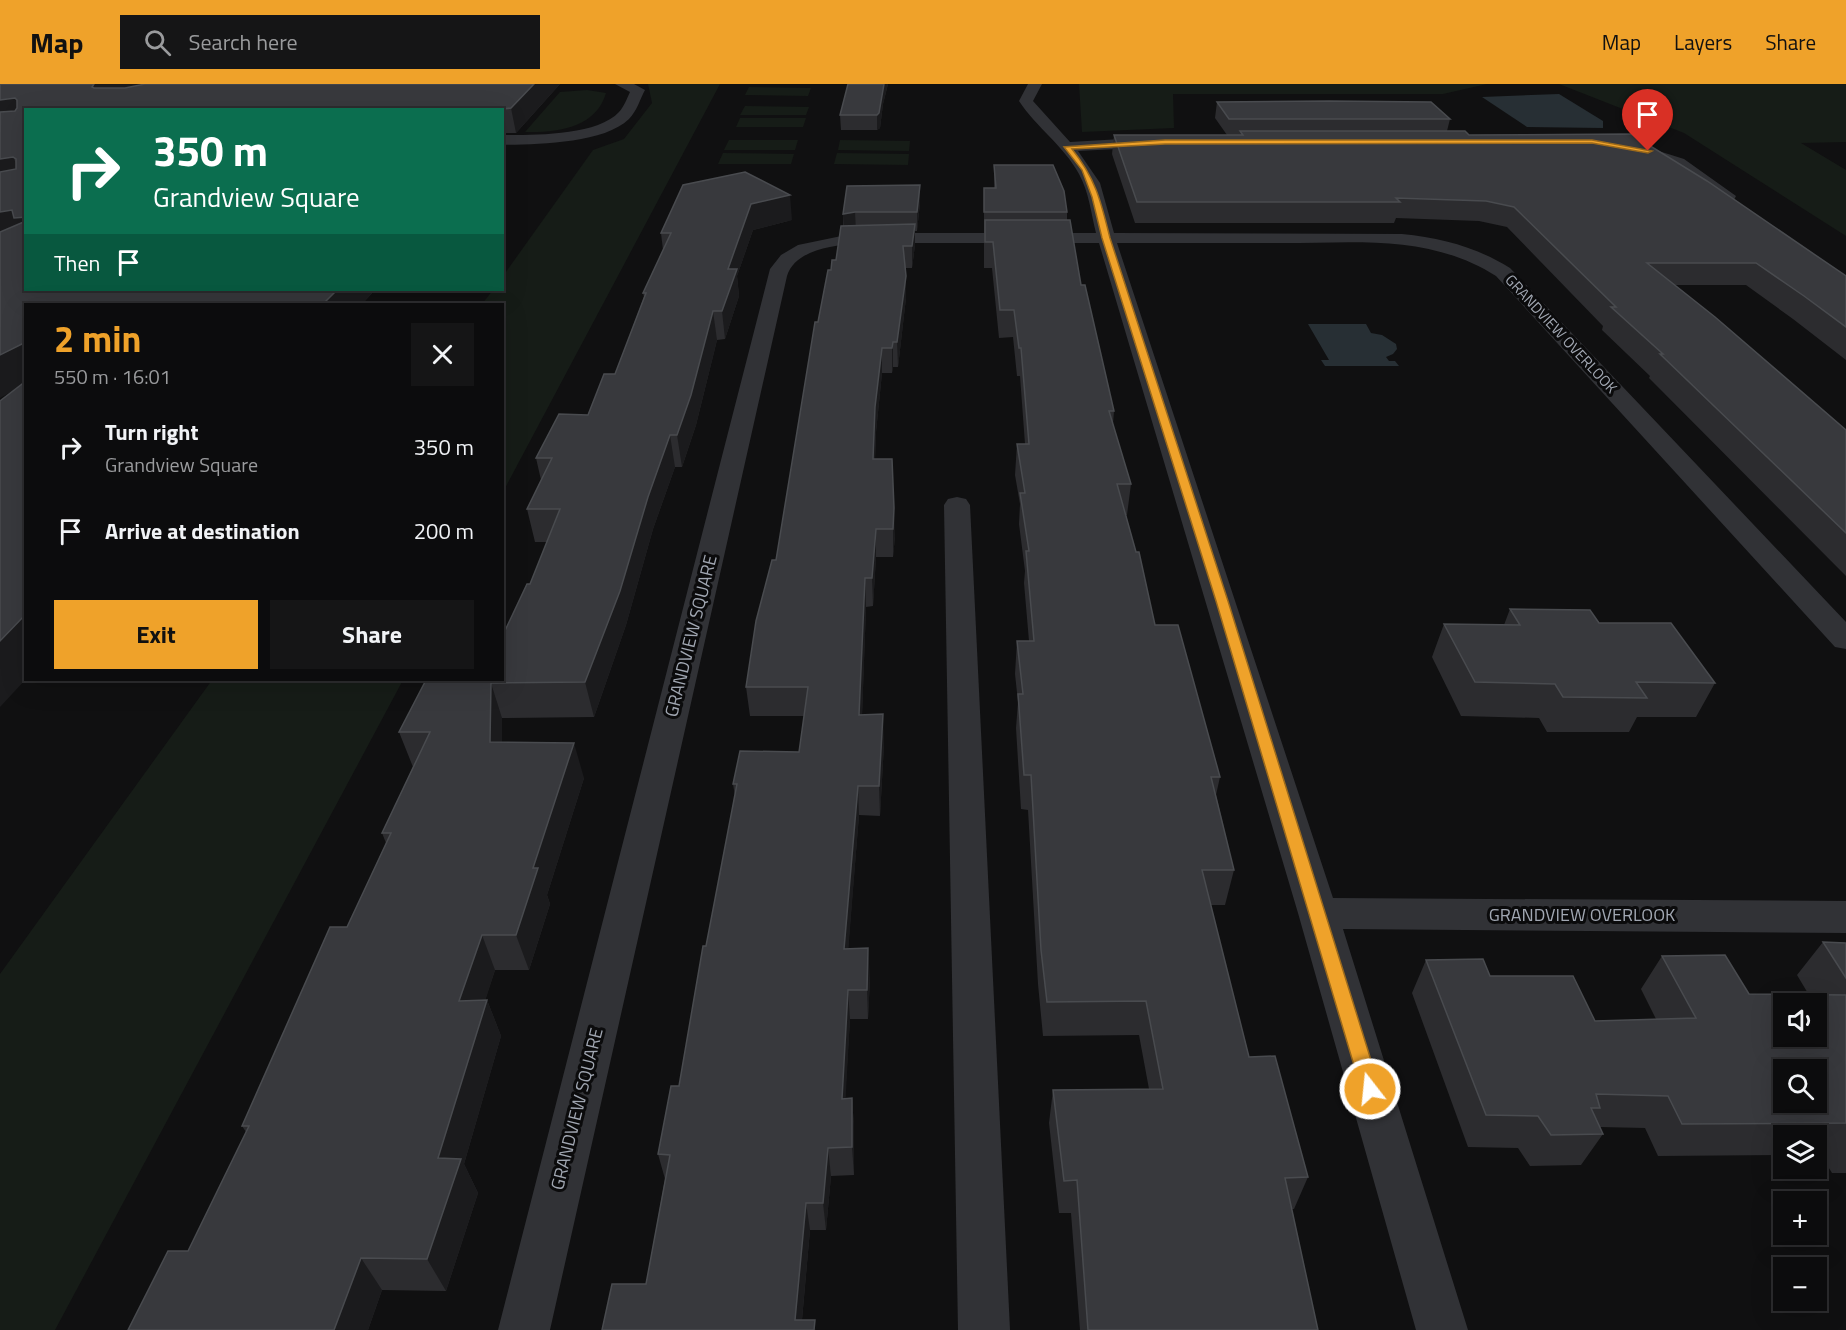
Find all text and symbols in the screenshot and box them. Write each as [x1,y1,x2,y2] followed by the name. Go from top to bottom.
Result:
[120,15,540,69] search box
[30,21,84,64] text: Map
[189,25,298,59] text: Search here
[141,26,174,59] icon: search
[1602,26,1641,58] text: Map
[1674,26,1732,58] text: Layers
[1765,26,1816,58] text: Share
[1622,89,1673,151] pin
[1631,98,1664,131] icon: arrive
[153,118,268,182] text: 350 m
[54,132,132,210] icon: right
[153,176,360,217] text: Grandview Square
[54,246,100,280] text: Then
[112,246,145,279] icon: arrive
[1500,269,1623,399] street label: GRANDVIEW OVERLOOK
[54,311,141,366] text: 2 min
[411,323,474,386] button: close
[54,361,171,392] text: 550 m · 16:01
[105,415,199,449] text: Turn right
[414,430,474,464] text: 350 m
[54,431,87,464] icon: right
[105,449,258,480] text: Grandview Square
[105,514,300,548] text: Arrive at destination
[414,514,474,548] text: 200 m
[54,515,87,548] icon: arrive
[657,552,724,720] street label: GRANDVIEW SQUARE
[54,600,258,669] button: Exit
[270,600,474,669] button: Share
[1489,901,1675,928] street label: GRANDVIEW OVERLOOK
[1773,993,1827,1311] map controls
[1773,993,1827,1047] button: sound
[543,1025,610,1193] street label: GRANDVIEW SQUARE
[1338,1057,1402,1121] position arrow
[1773,1059,1827,1113] button: search
[1773,1125,1827,1179] button: layers
[1773,1191,1827,1245] button: +
[1773,1257,1827,1311] button: −

